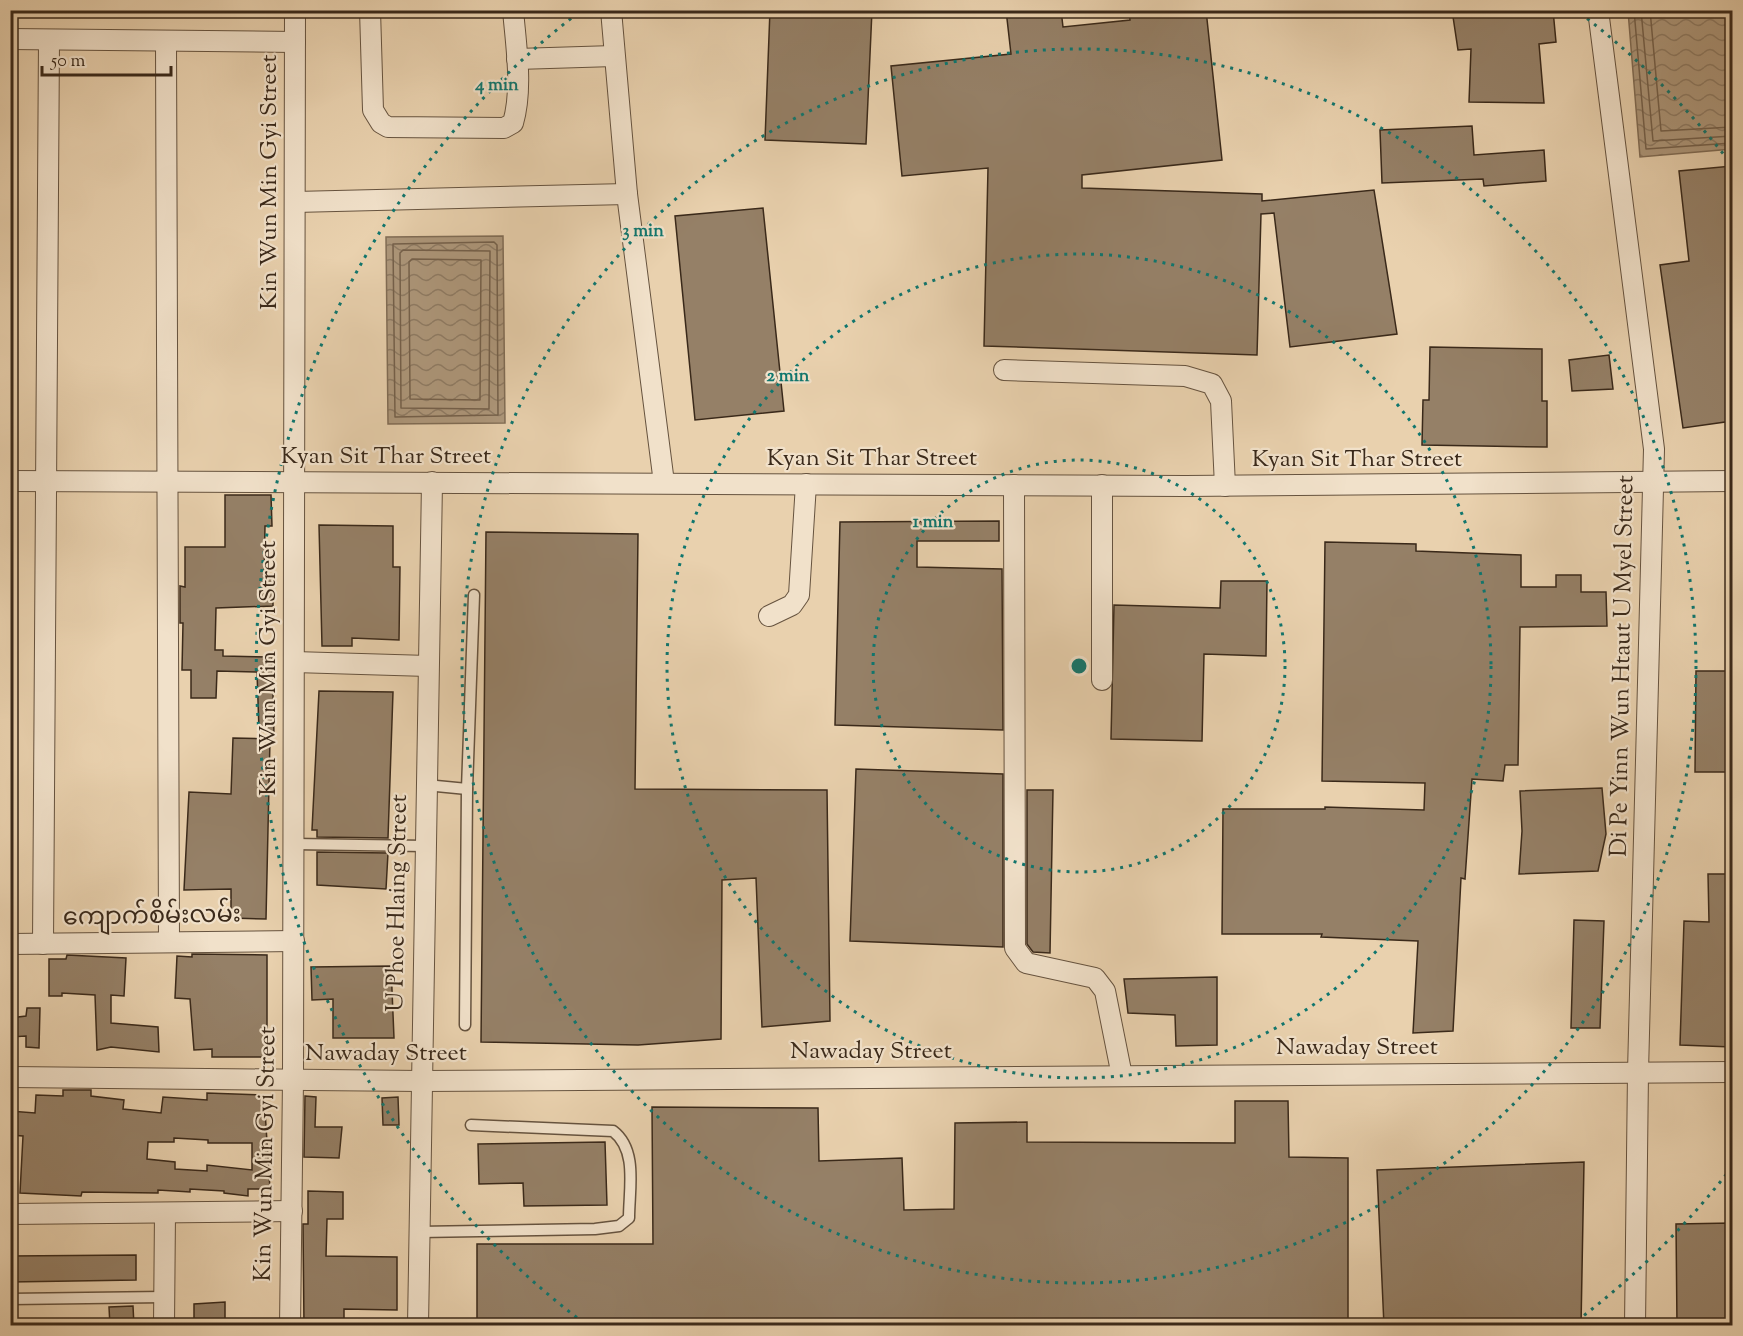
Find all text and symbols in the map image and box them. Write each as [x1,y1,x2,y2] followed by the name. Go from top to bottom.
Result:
[42,39,171,77] scale bar
[50,49,86,75] text: 50 m
[253,54,287,310] street label: Kin Wun Min Gyi Street
[474,73,519,99] text: 4 min
[622,219,664,245] text: 3 min
[767,364,810,390] text: 2 min
[281,440,491,474] street label: Kyan Sit Thar Street
[767,442,977,476] street label: Kyan Sit Thar Street
[1252,443,1462,477] street label: Kyan Sit Thar Street
[1603,475,1643,857] street label: Di Pe Yinn Wun Htaut U Myel Street
[913,510,954,536] text: 1 min
[252,540,286,796] street label: Kin Wun Min Gyi Street
[1069,656,1089,676] centre of rings
[379,794,417,1012] street label: U Phoe Hlaing Street
[63,897,241,936] street label: ကျောက်စိမ်းလမ်း
[247,1026,285,1282] street label: Kin Wun Min Gyi Street
[1276,1031,1438,1065] street label: Nawaday Street
[790,1035,952,1069] street label: Nawaday Street
[305,1037,467,1071] street label: Nawaday Street

